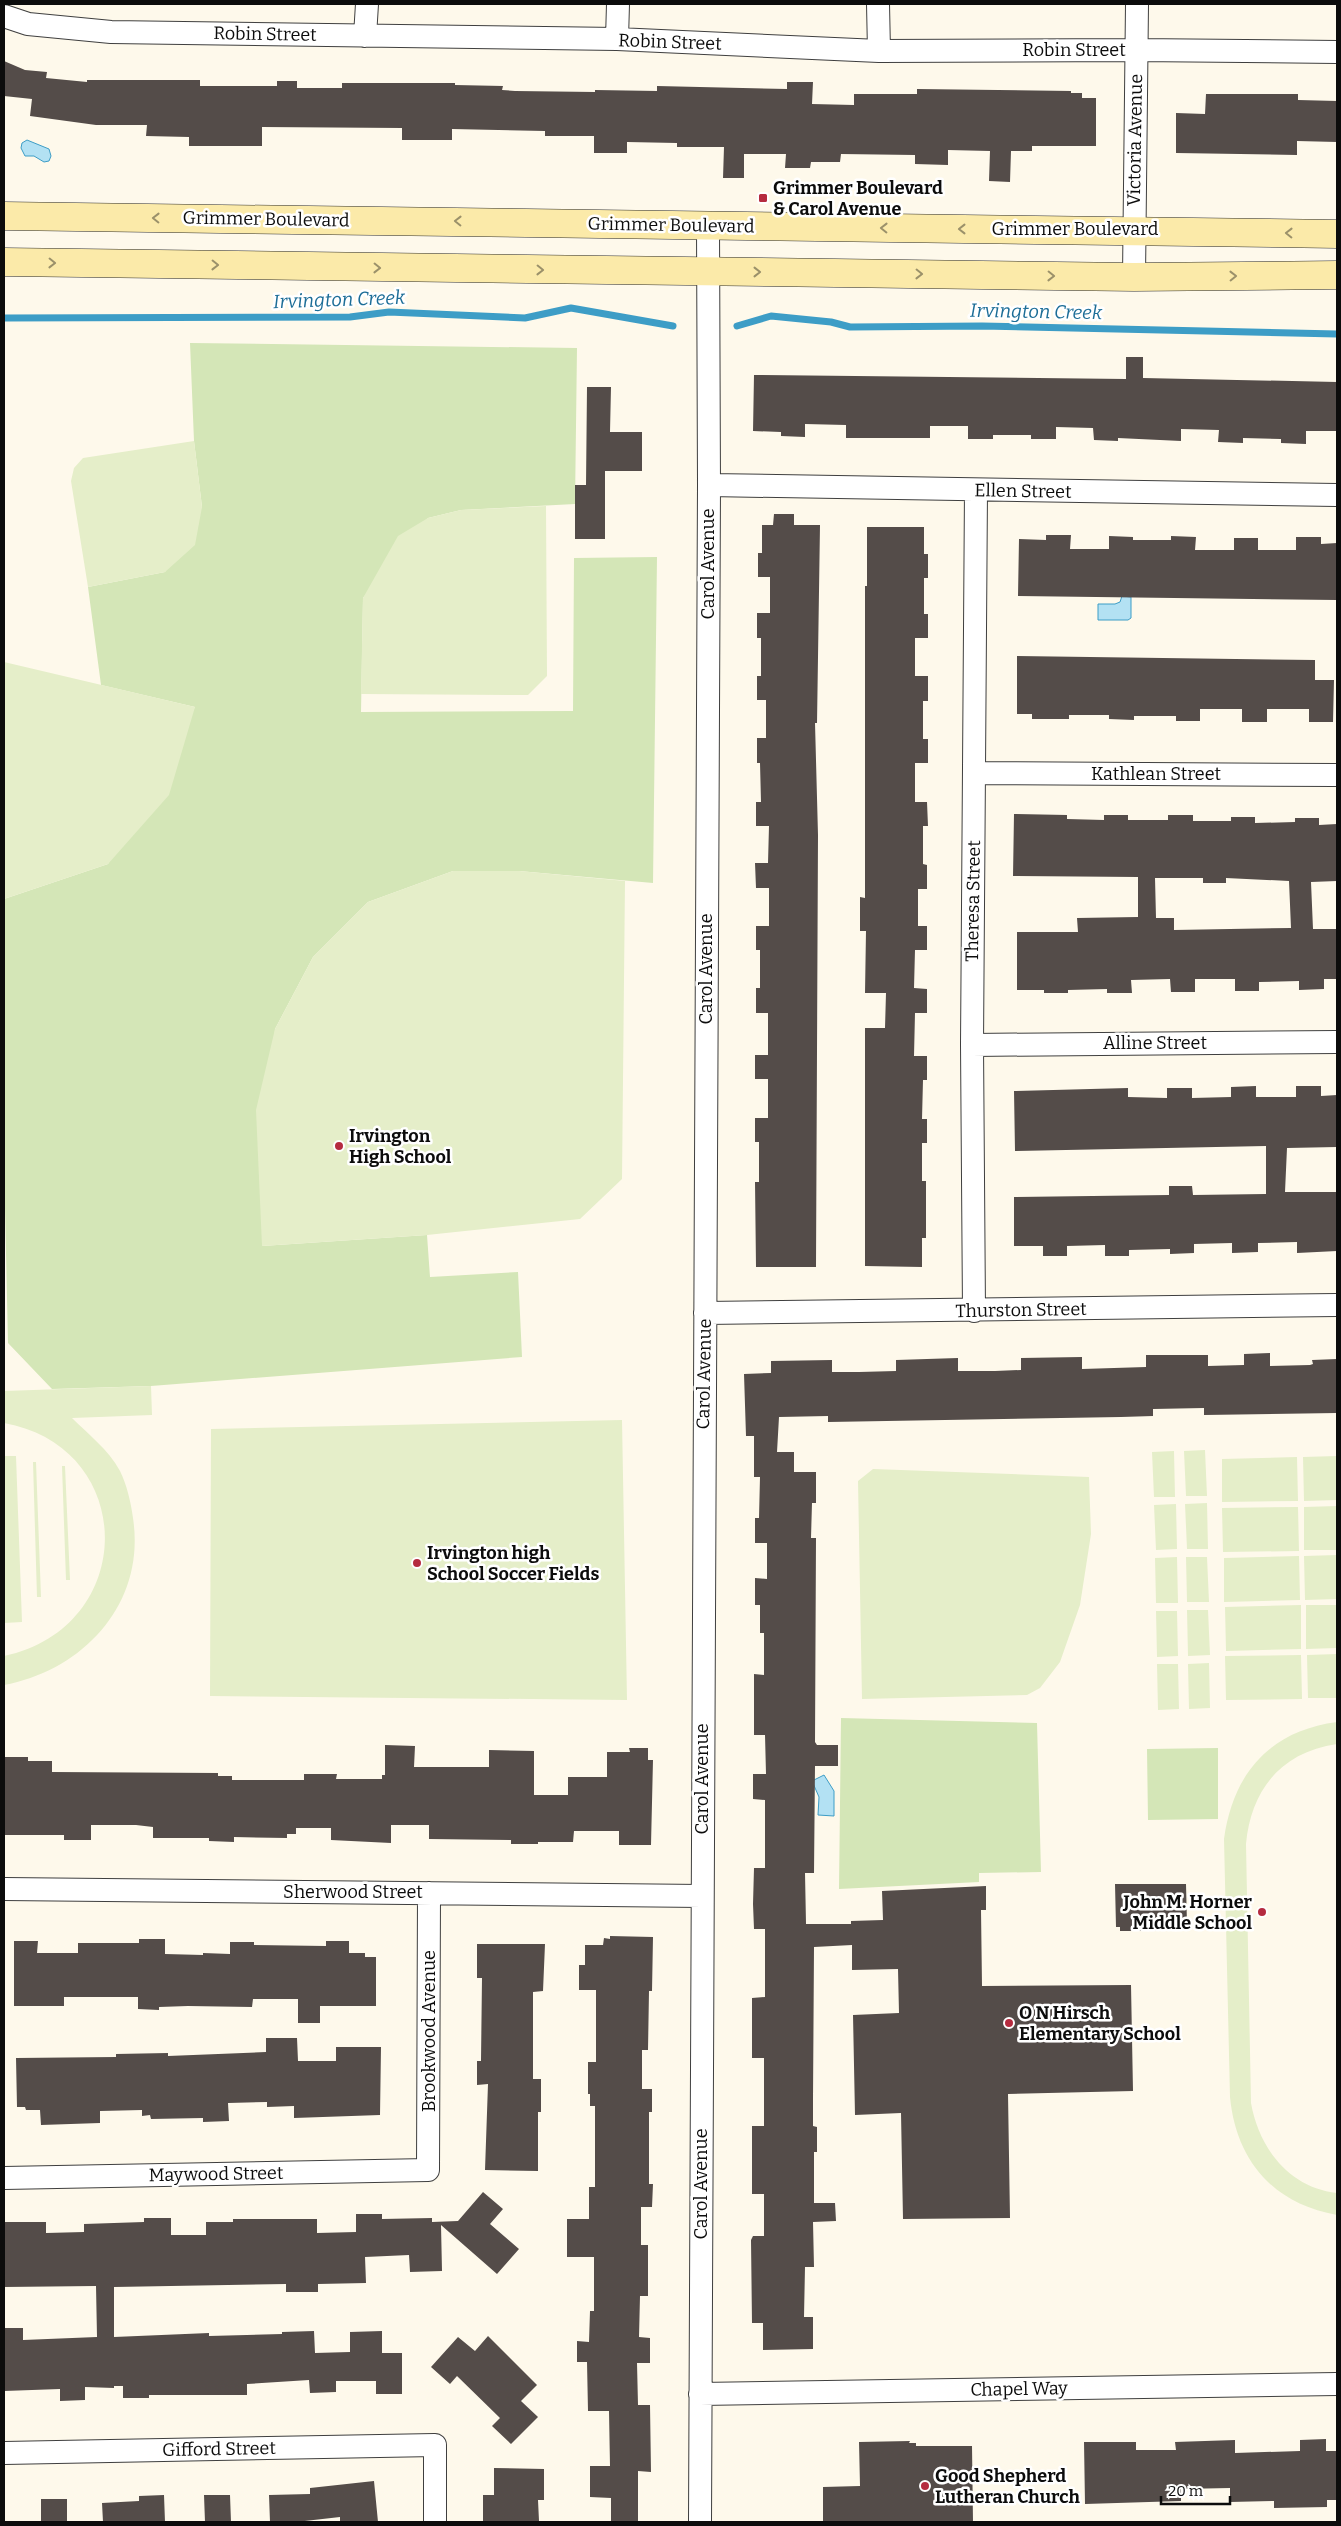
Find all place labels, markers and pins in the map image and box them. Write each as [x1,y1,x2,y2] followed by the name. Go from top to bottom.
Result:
[773,177,943,220] place label: Grimmer Boulevard & Carol Avenue
[757,192,769,204] marker: Grimmer Boulevard & Carol Avenue
[349,1125,452,1168] place label: Irvington High School
[333,1140,345,1152] marker: Irvington High School
[427,1542,599,1585] place label: Irvington high School Soccer Fields
[411,1557,423,1569] marker: Irvington high School Soccer Fields
[1123,1891,1253,1934] place label: John M. Horner Middle School
[1256,1906,1268,1918] marker: John M. Horner Middle School
[1019,2002,1181,2045] place label: O N Hirsch Elementary School
[1003,2017,1015,2029] marker: O N Hirsch Elementary School
[935,2465,1080,2508] place label: Good Shepherd Lutheran Church
[919,2480,931,2492] marker: Good Shepherd Lutheran Church

